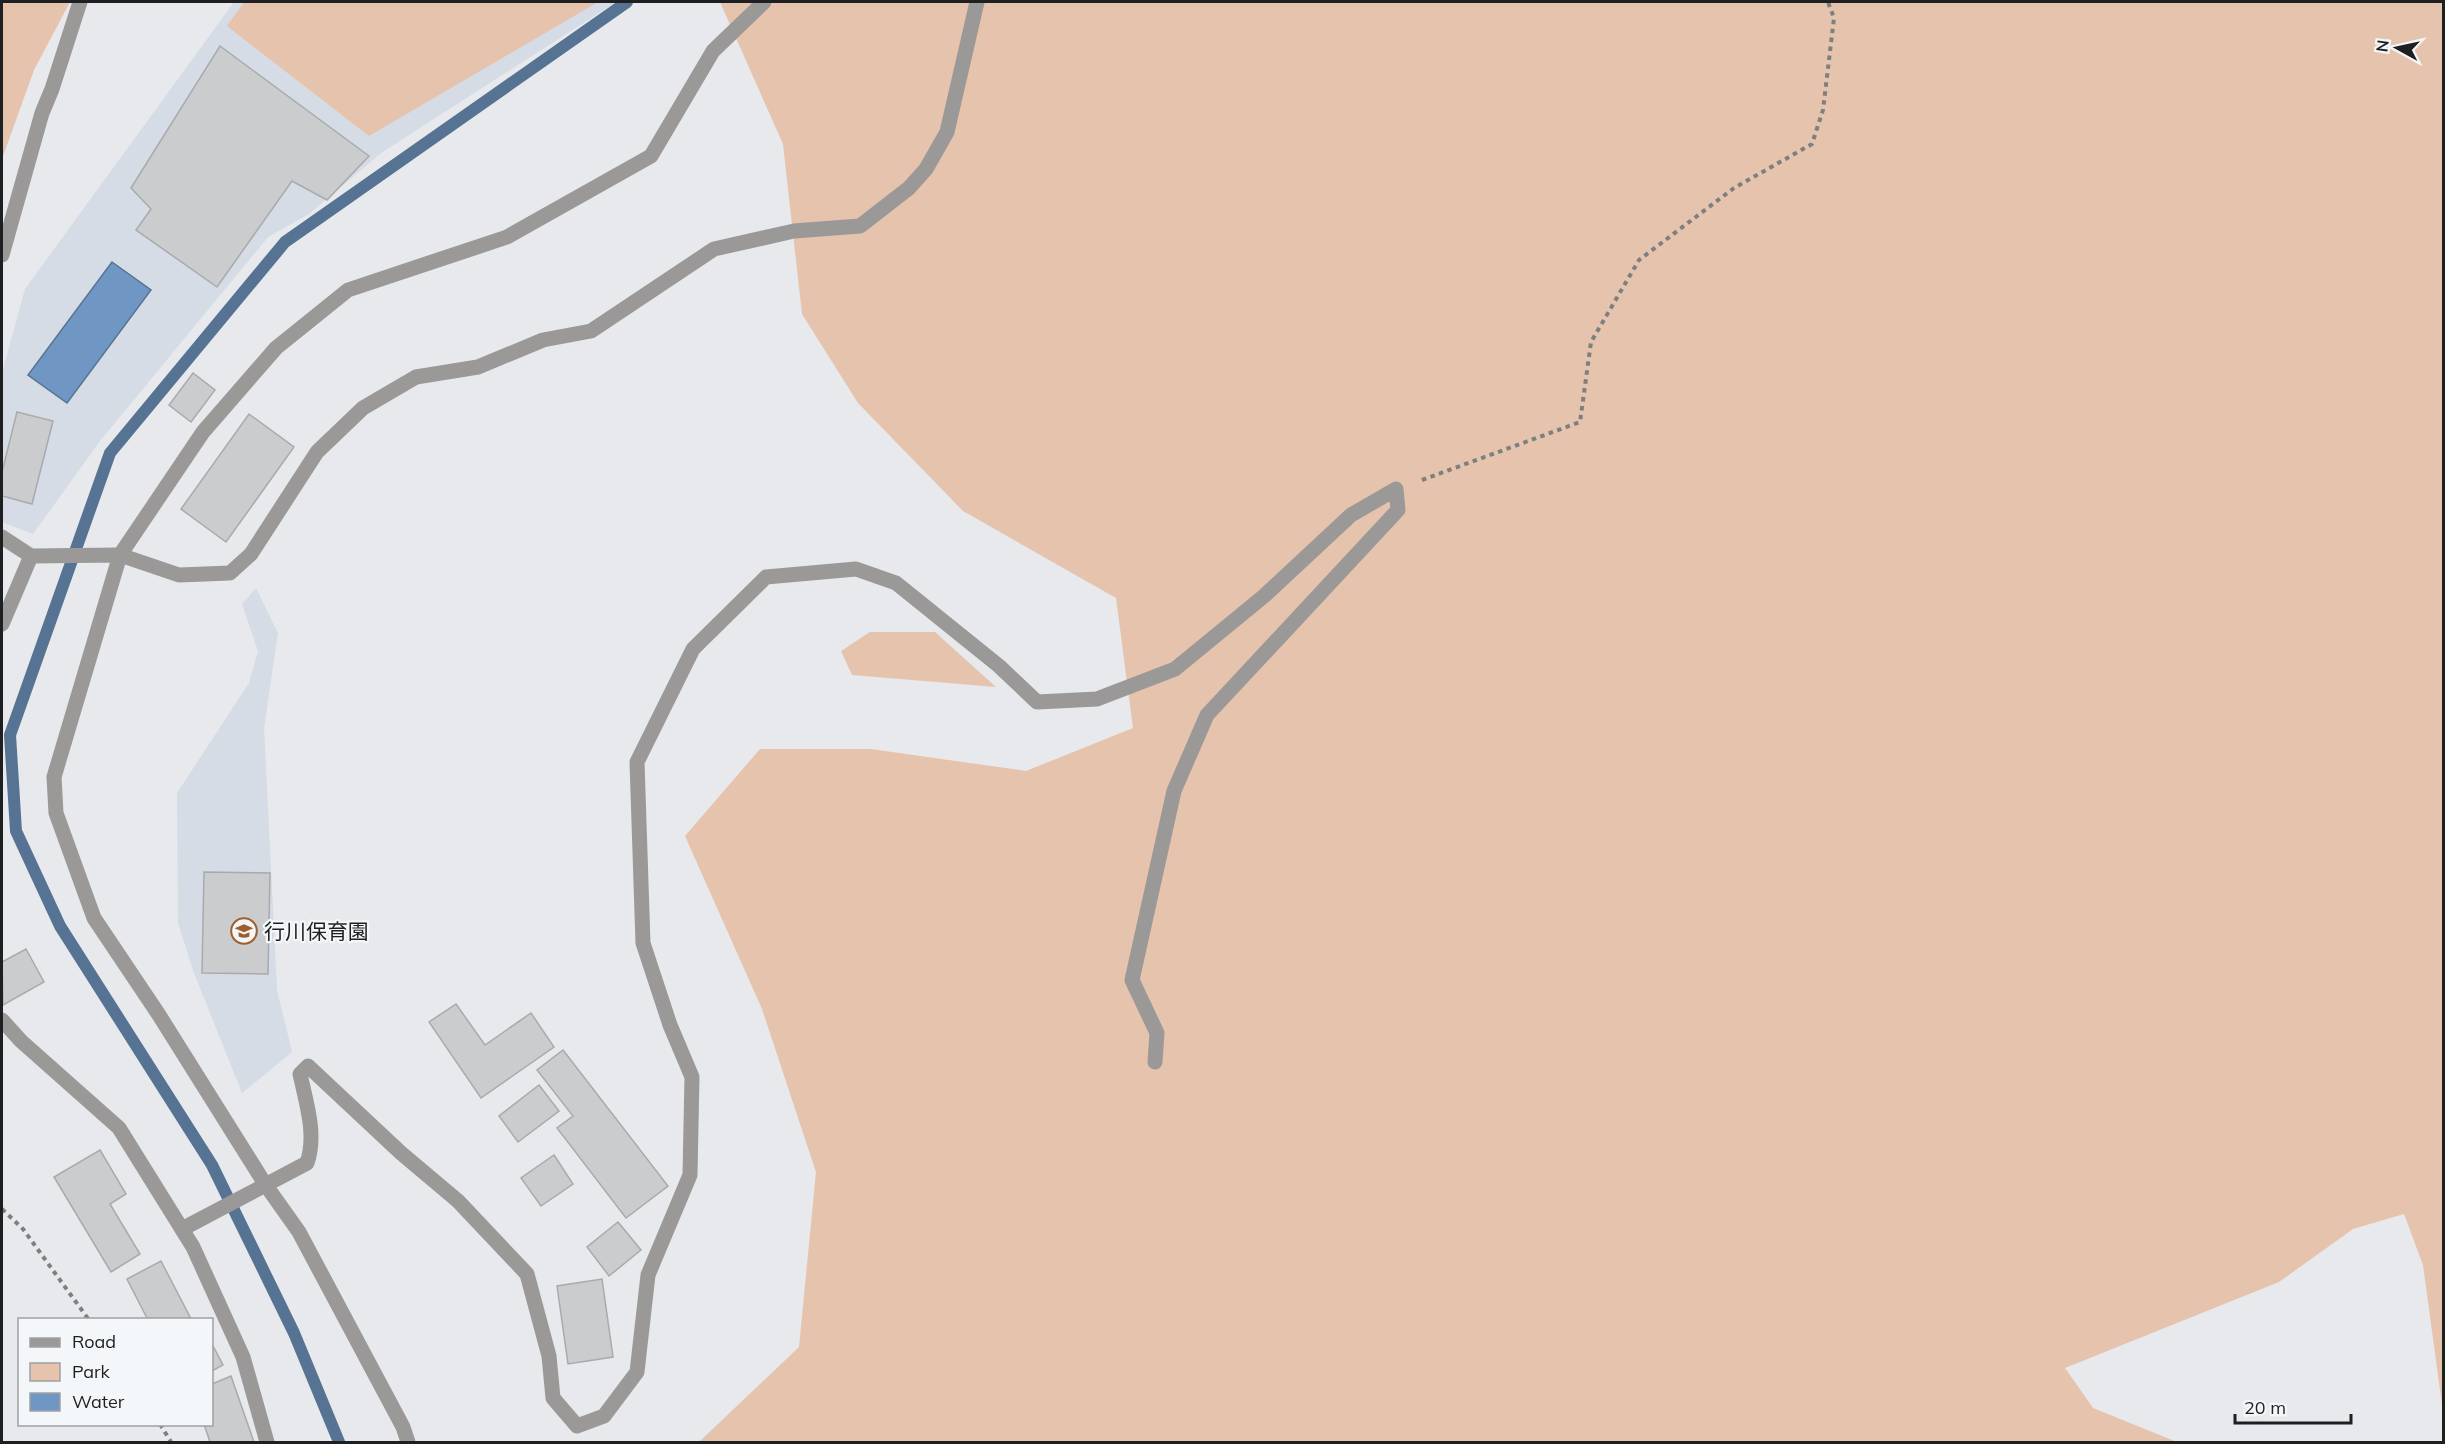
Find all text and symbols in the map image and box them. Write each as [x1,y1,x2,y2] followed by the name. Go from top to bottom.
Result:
[2367,18,2427,78] north arrow
[2371,39,2393,53] text: N
[229,916,259,946] school or university icon: 行川保育園
[264,918,369,944] place label: 行川保育園
[18,1318,213,1426] legend
[72,1330,116,1353] text: Road
[72,1360,111,1383] text: Park
[2235,1387,2350,1425] scale bar
[72,1390,125,1413] text: Water
[2244,1396,2286,1419] text: 20 m

